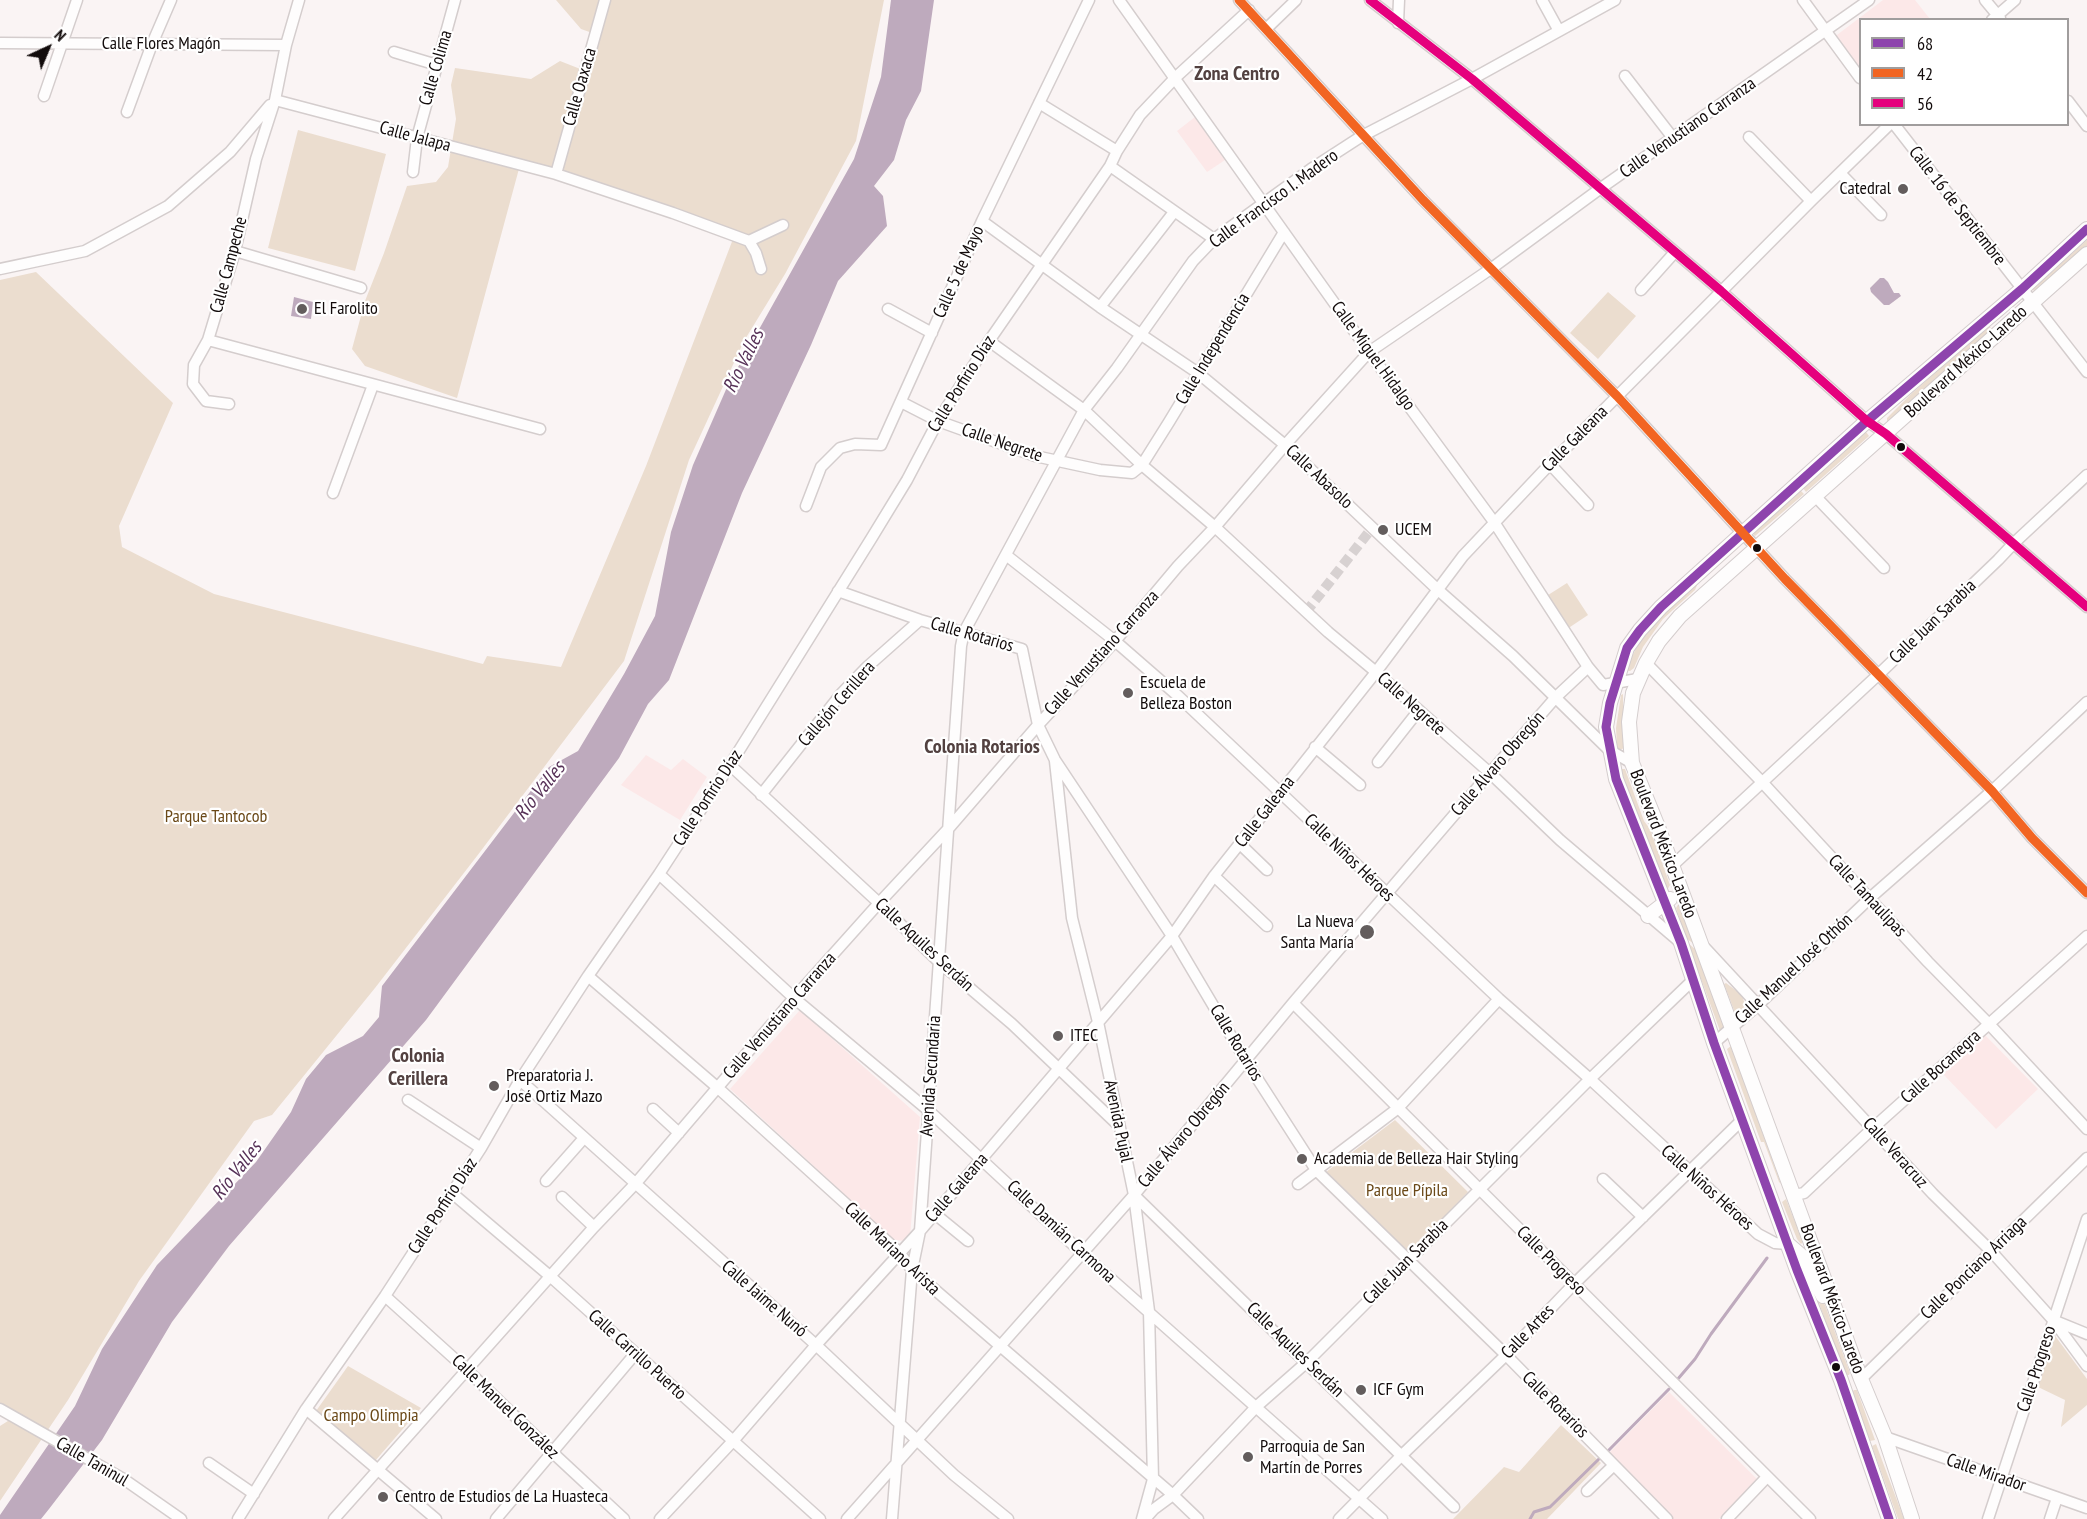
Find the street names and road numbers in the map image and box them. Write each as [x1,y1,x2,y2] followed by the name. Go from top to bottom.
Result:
[415,28,457,108] street label: Calle Colima
[102,33,220,55] street label: Calle Flores Magón
[559,45,601,129] street label: Calle Oaxaca
[1616,73,1760,183] street label: Calle Venustiano Carranza
[377,117,453,157] street label: Calle Jalapa
[1904,142,2010,270] street label: Calle 16 de Septiembre
[1205,145,1343,253] street label: Calle Francisco I. Madero
[206,215,252,315] street label: Calle Campeche
[929,222,989,322] street label: Calle 5 de Mayo
[1171,289,1255,409] street label: Calle Independencia
[1326,297,1420,415] street label: Calle Miguel Hidalgo
[1900,301,2032,423] street label: Boulevard México-Laredo
[924,331,1000,437] street label: Calle Porfirio Díaz
[1537,401,1613,477] street label: Calle Galeana
[959,419,1045,467] street label: Calle Negrete
[1281,440,1357,514] street label: Calle Abasolo
[1885,575,1981,669] street label: Calle Juan Sarabia
[1040,586,1164,720] street label: Calle Venustiano Carranza
[928,613,1016,657] street label: Calle Rotarios
[794,657,880,751] street label: Callejón Cerillera
[1372,668,1450,740] street label: Calle Negrete
[1447,707,1549,821] street label: Calle Álvaro Obregón
[669,746,747,850] street label: Calle Porfirio Díaz
[1625,767,1701,921] street label: Boulevard México-Laredo
[1230,772,1300,852] street label: Calle Galeana
[1299,809,1399,907] street label: Calle Niños Héroes
[1823,850,1911,942] street label: Calle Tamaulipas
[870,894,978,996] street label: Calle Aquiles Serdán
[1731,909,1857,1029] street label: Calle Manuel José Othón
[719,948,841,1084] street label: Calle Venustiano Carranza
[1205,1001,1267,1085] street label: Calle Rotarios
[916,1015,946,1137] street label: Avenida Secundaria
[1897,1026,1985,1108] street label: Calle Bocanegra
[1099,1078,1137,1164] street label: Avenida Pujal
[1133,1078,1235,1192] street label: Calle Álvaro Obregón
[1858,1113,1932,1193] street label: Calle Veracruz
[1656,1141,1758,1235] street label: Calle Niños Héroes
[921,1149,993,1227] street label: Calle Galeana
[404,1154,482,1258] street label: Calle Porfirio Díaz
[1002,1176,1120,1288] street label: Calle Damián Carmona
[840,1198,944,1300] street label: Calle Mariano Arista
[1916,1212,2032,1324] street label: Calle Ponciano Arriaga
[1359,1215,1453,1309] street label: Calle Juan Sarabia
[1795,1221,1869,1377] street label: Boulevard México-Laredo
[1512,1222,1590,1300] street label: Calle Progreso
[717,1256,811,1342] street label: Calle Jaime Nunó
[1242,1298,1348,1402] street label: Calle Aquiles Serdán
[1497,1300,1559,1364] street label: Calle Artes
[583,1305,691,1405] street label: Calle Carrillo Puerto
[2013,1323,2061,1415] street label: Calle Progreso
[447,1350,563,1464] street label: Calle Manuel González
[1517,1367,1593,1443] street label: Calle Rotarios
[52,1433,132,1491] street label: Calle Taninul
[1943,1449,2029,1497] street label: Calle Mirador

